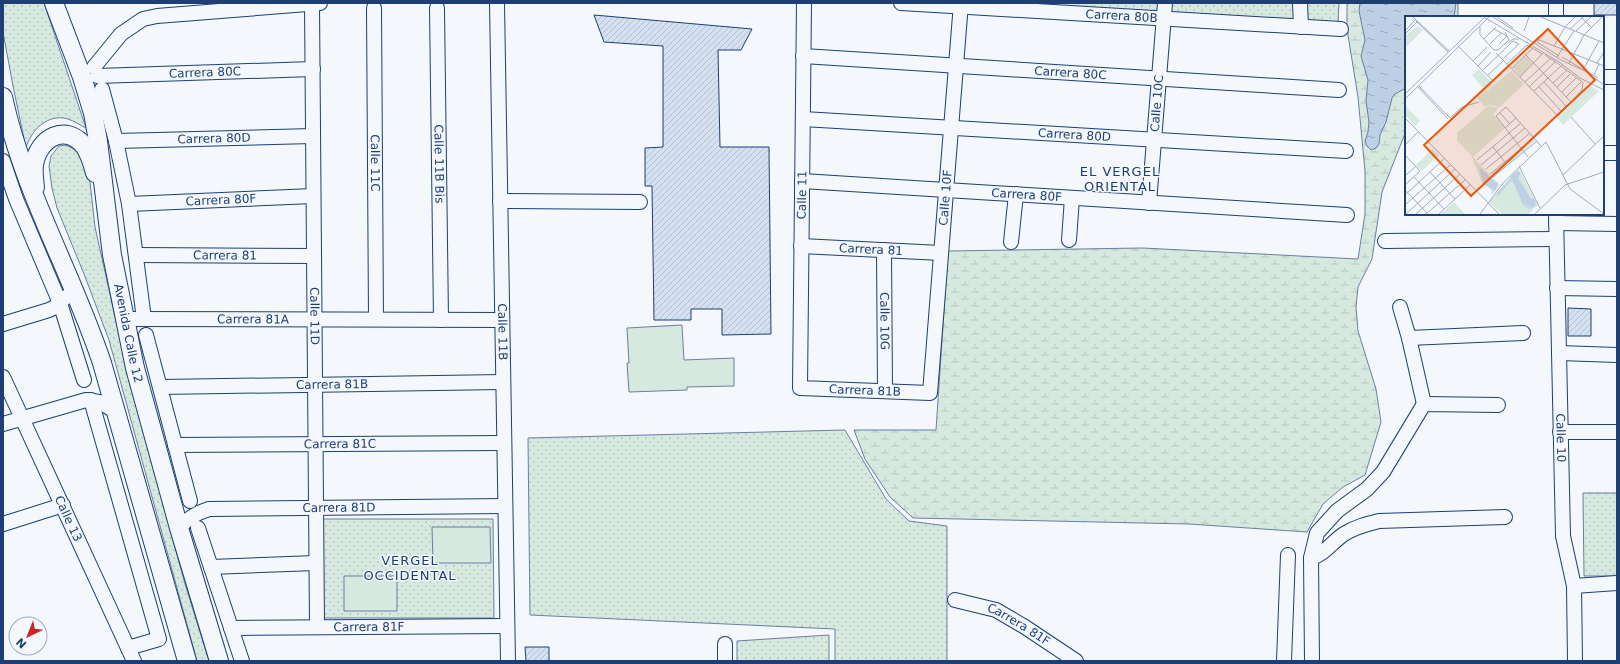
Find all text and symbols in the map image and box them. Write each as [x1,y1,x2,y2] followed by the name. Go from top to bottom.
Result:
[1085,7,1158,25] street label: Carrera 80B
[1405,16,1604,215] inset map
[169,64,241,81] street label: Carrera 80C
[1034,64,1107,82] street label: Carrera 80C
[1148,74,1166,132] street label: Calle 10C
[431,124,447,203] street label: Calle 11B Bis
[1038,126,1111,144] street label: Carrera 80D
[177,131,251,146] street label: Carrera 80D
[368,134,382,192] street label: Calle 11C
[1080,164,1160,194] district label: EL VERGEL ORIENTAL
[936,169,955,226] street label: Calle 10F
[795,170,809,220] street label: Calle 11
[991,186,1062,204] street label: Carrera 80F
[185,191,257,209] street label: Carrera 80F
[839,241,903,258] street label: Carrera 81
[193,248,257,263] street label: Carrera 81
[111,283,146,384] street label: Avenida Calle 12
[307,287,322,345] street label: Calle 11D
[877,292,892,350] street label: Calle 10G
[495,303,510,361] street label: Calle 11B
[217,312,290,326] street label: Carrera 81A
[296,377,368,392] street label: Carrera 81B
[829,382,901,399] street label: Carrera 81B
[1553,413,1568,463] street label: Calle 10
[304,437,376,451] street label: Carrera 81C
[52,494,85,544] street label: Calle 13
[302,500,376,515] street label: Carrera 81D
[363,553,457,583] district label: VERGEL OCCIDENTAL
[986,601,1053,649] street label: Carrera 81F
[8,616,48,656] north arrow
[334,620,405,634] street label: Carrera 81F
[14,635,29,651] text: N

